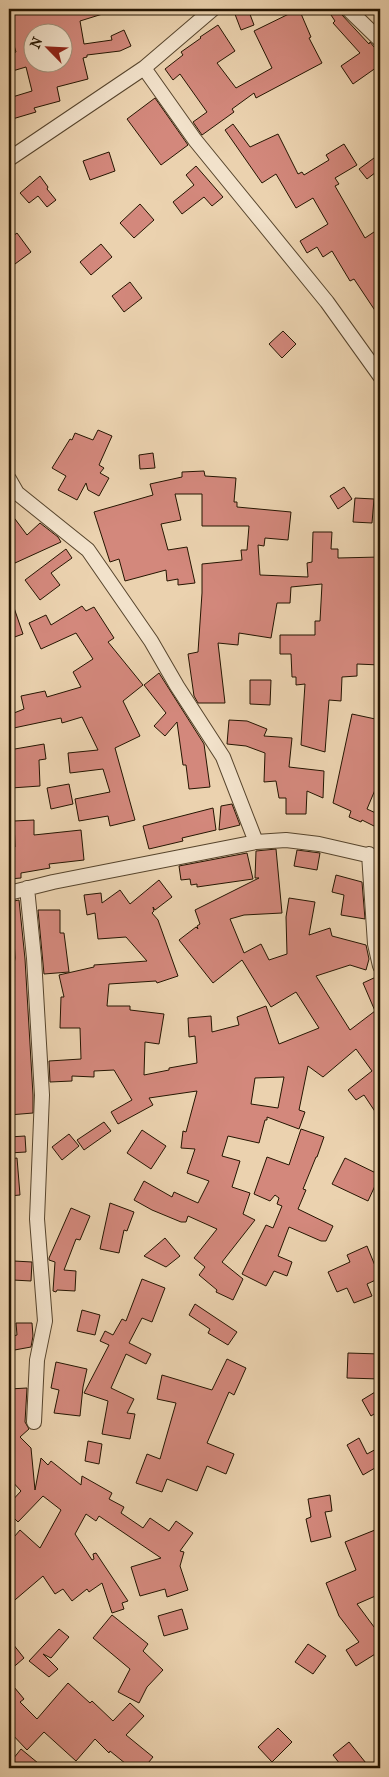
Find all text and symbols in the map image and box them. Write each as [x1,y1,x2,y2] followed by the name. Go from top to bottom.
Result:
[22,22,72,72] north arrow
[27,34,47,51] text: N

